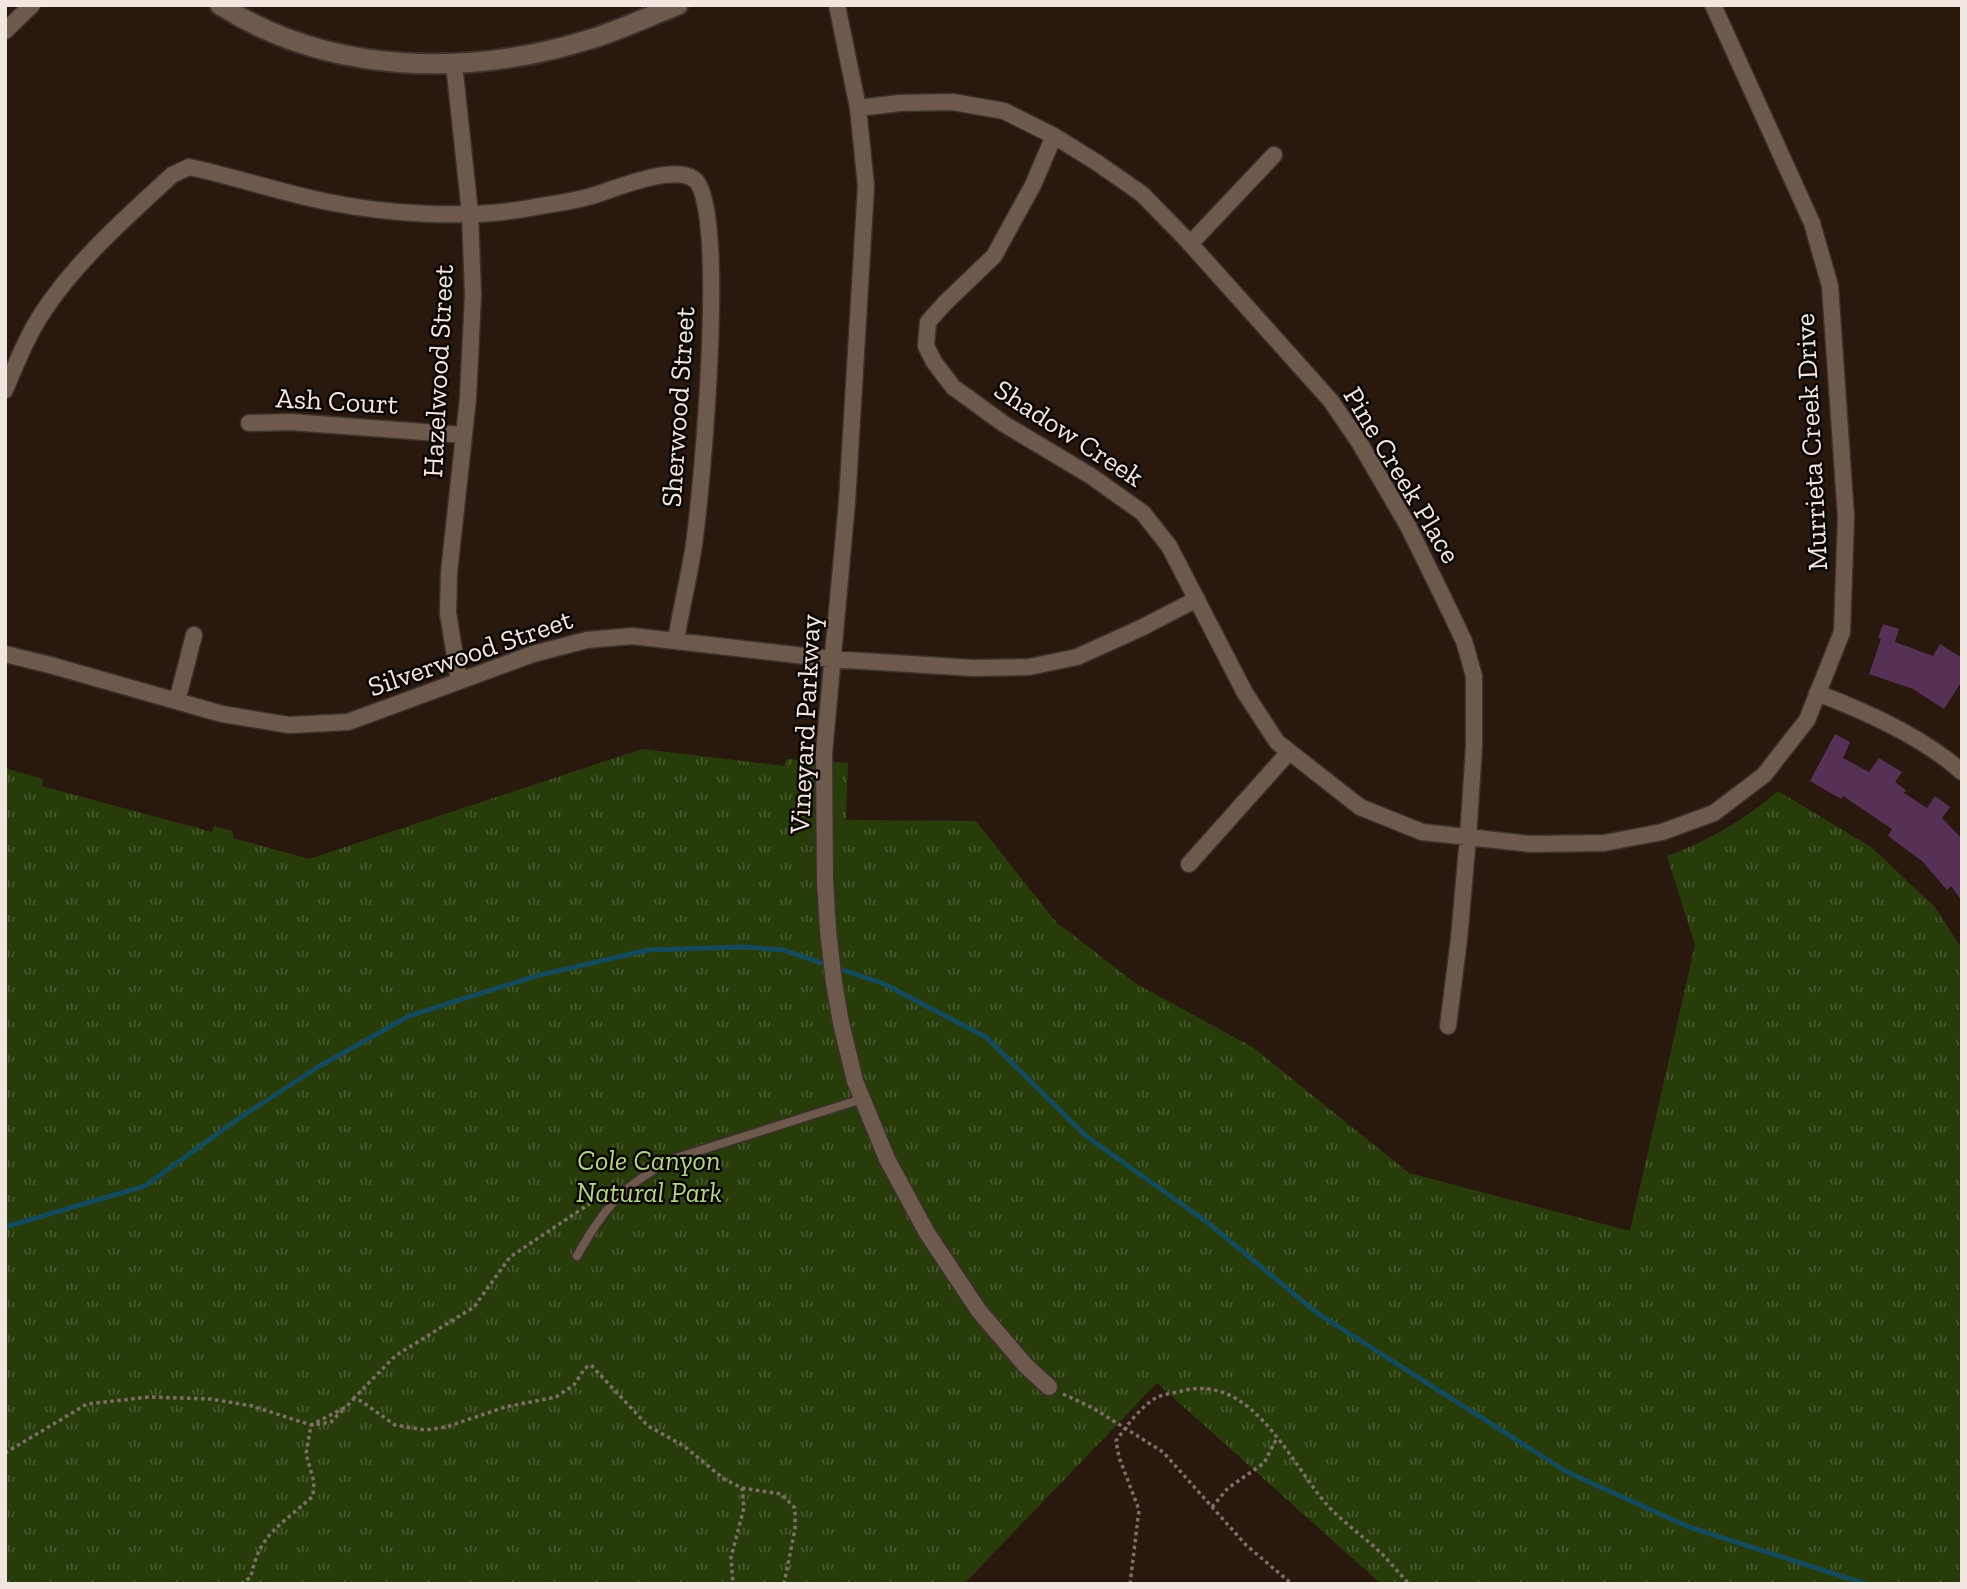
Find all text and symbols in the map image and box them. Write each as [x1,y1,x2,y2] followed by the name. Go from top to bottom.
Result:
[416,263,460,478] street label: Hazelwood Street
[655,305,702,508] street label: Sherwood Street
[1788,312,1834,572] street label: Murrieta Creek Drive
[988,372,1150,494] street label: Shadow Creek
[275,381,400,421] street label: Ash Court
[1336,381,1468,569] street label: Pine Creek Place
[363,602,577,703] street label: Silverwood Street
[783,613,827,836] street label: Vineyard Parkway
[576,1144,722,1209] park label: Cole Canyon Natural Park

